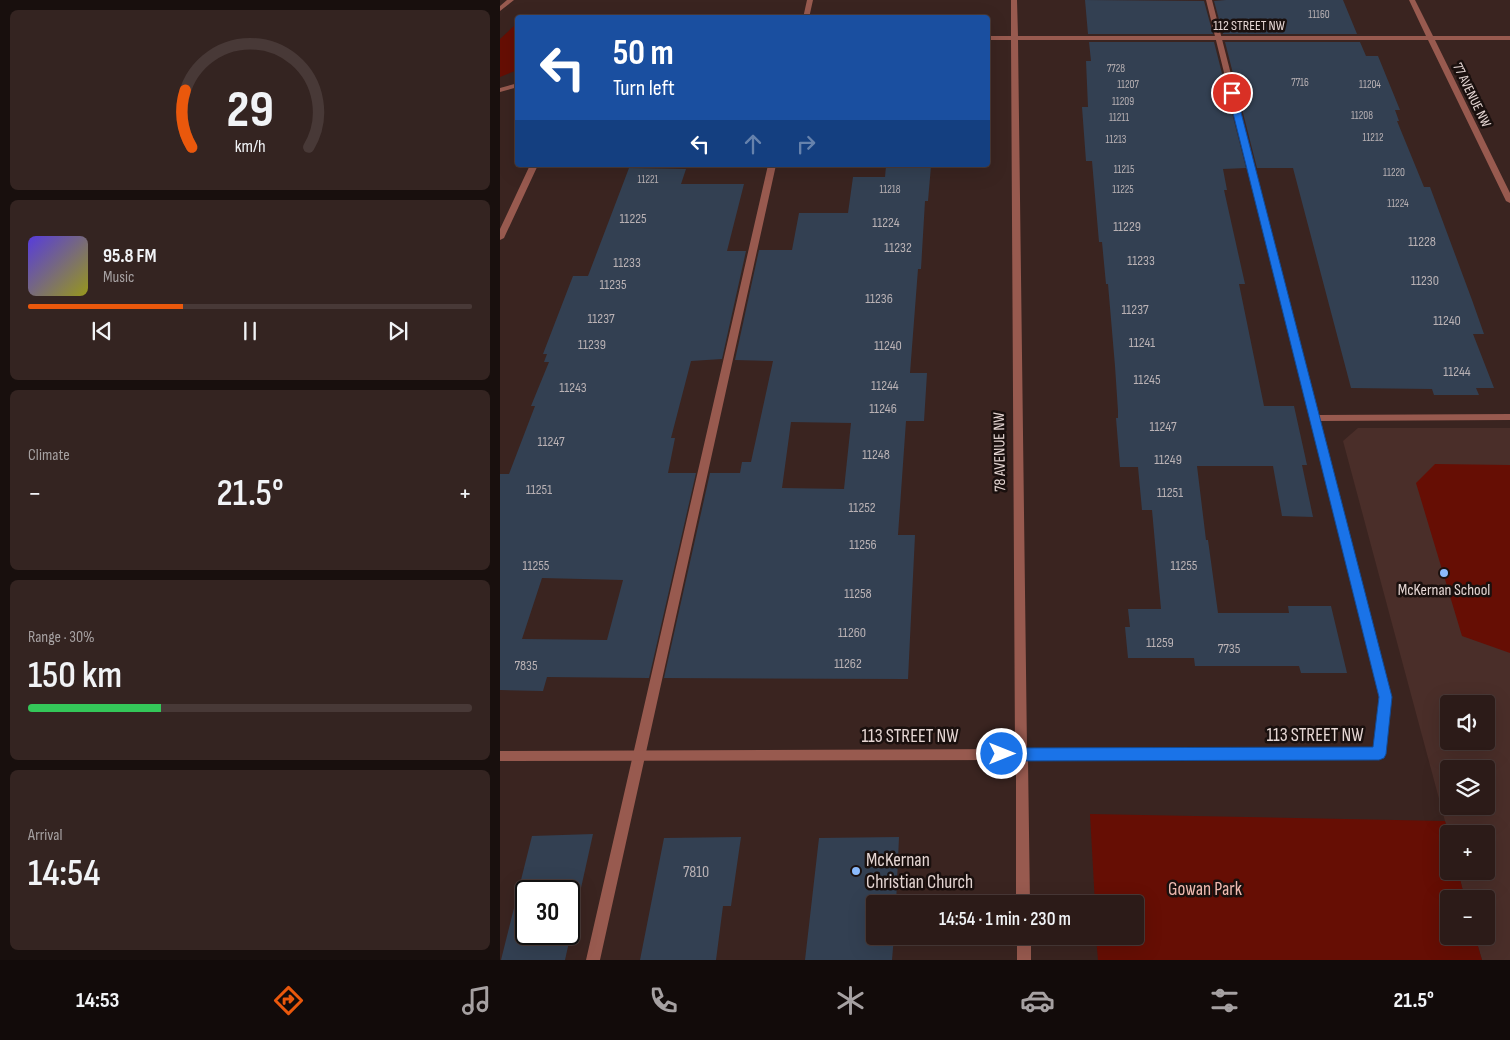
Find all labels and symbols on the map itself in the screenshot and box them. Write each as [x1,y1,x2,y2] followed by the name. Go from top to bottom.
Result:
[1308,8,1330,21] house number: 11160
[1213,17,1285,34] street label: 112 STREET NW
[1449,60,1495,130] street label: 77 AVENUE NW
[1107,62,1125,75] house number: 7728
[1211,72,1253,114] pin
[1291,76,1309,89] house number: 7716
[1117,78,1139,91] house number: 11207
[1359,78,1381,91] house number: 11204
[1112,95,1134,108] house number: 11209
[1351,109,1373,122] house number: 11208
[1109,111,1129,124] house number: 11211
[1363,131,1384,144] house number: 11212
[1106,133,1127,146] house number: 11213
[1114,163,1134,176] house number: 11215
[1383,166,1405,179] house number: 11220
[638,173,659,186] house number: 11221
[879,183,901,196] house number: 11218
[1112,183,1134,196] house number: 11225
[1387,197,1409,210] house number: 11224
[619,210,647,227] house number: 11225
[872,214,900,231] house number: 11224
[1113,218,1141,235] house number: 11229
[1408,233,1436,250] house number: 11228
[884,239,912,256] house number: 11232
[1127,252,1155,269] house number: 11233
[613,254,641,271] house number: 11233
[1411,272,1439,289] house number: 11230
[599,276,627,293] house number: 11235
[865,290,893,307] house number: 11236
[1121,301,1149,318] house number: 11237
[587,310,615,327] house number: 11237
[1433,312,1461,329] house number: 11240
[1129,334,1155,351] house number: 11241
[578,336,606,353] house number: 11239
[874,337,902,354] house number: 11240
[1443,363,1471,380] house number: 11244
[1133,371,1161,388] house number: 11245
[871,377,899,394] house number: 11244
[559,379,587,396] house number: 11243
[869,400,897,417] house number: 11246
[990,411,1010,492] street label: 78 AVENUE NW
[1150,418,1177,435] house number: 11247
[538,433,565,450] house number: 11247
[862,446,890,463] house number: 11248
[1154,451,1182,468] house number: 11249
[526,481,552,498] house number: 11251
[1157,484,1183,501] house number: 11251
[848,499,876,516] house number: 11252
[849,536,877,553] house number: 11256
[523,557,550,574] house number: 11255
[1171,557,1198,574] house number: 11255
[1438,567,1450,579] marker: McKernan School
[1398,581,1490,600] place label: McKernan School
[844,585,872,602] house number: 11258
[838,624,866,641] house number: 11260
[1146,634,1174,651] house number: 11259
[1218,640,1241,657] house number: 7735
[834,655,862,672] house number: 11262
[514,657,538,674] house number: 7835
[1266,724,1364,747] street label: 113 STREET NW
[861,725,959,748] street label: 113 STREET NW
[975,727,1027,779] position arrow
[866,849,973,894] place label: McKernan Christian Church
[683,863,709,882] house number: 7810
[850,865,862,877] marker: McKernan Christian Church
[1168,878,1243,901] park label: Gowan Park
[515,880,580,945] speed limit sign: 30

